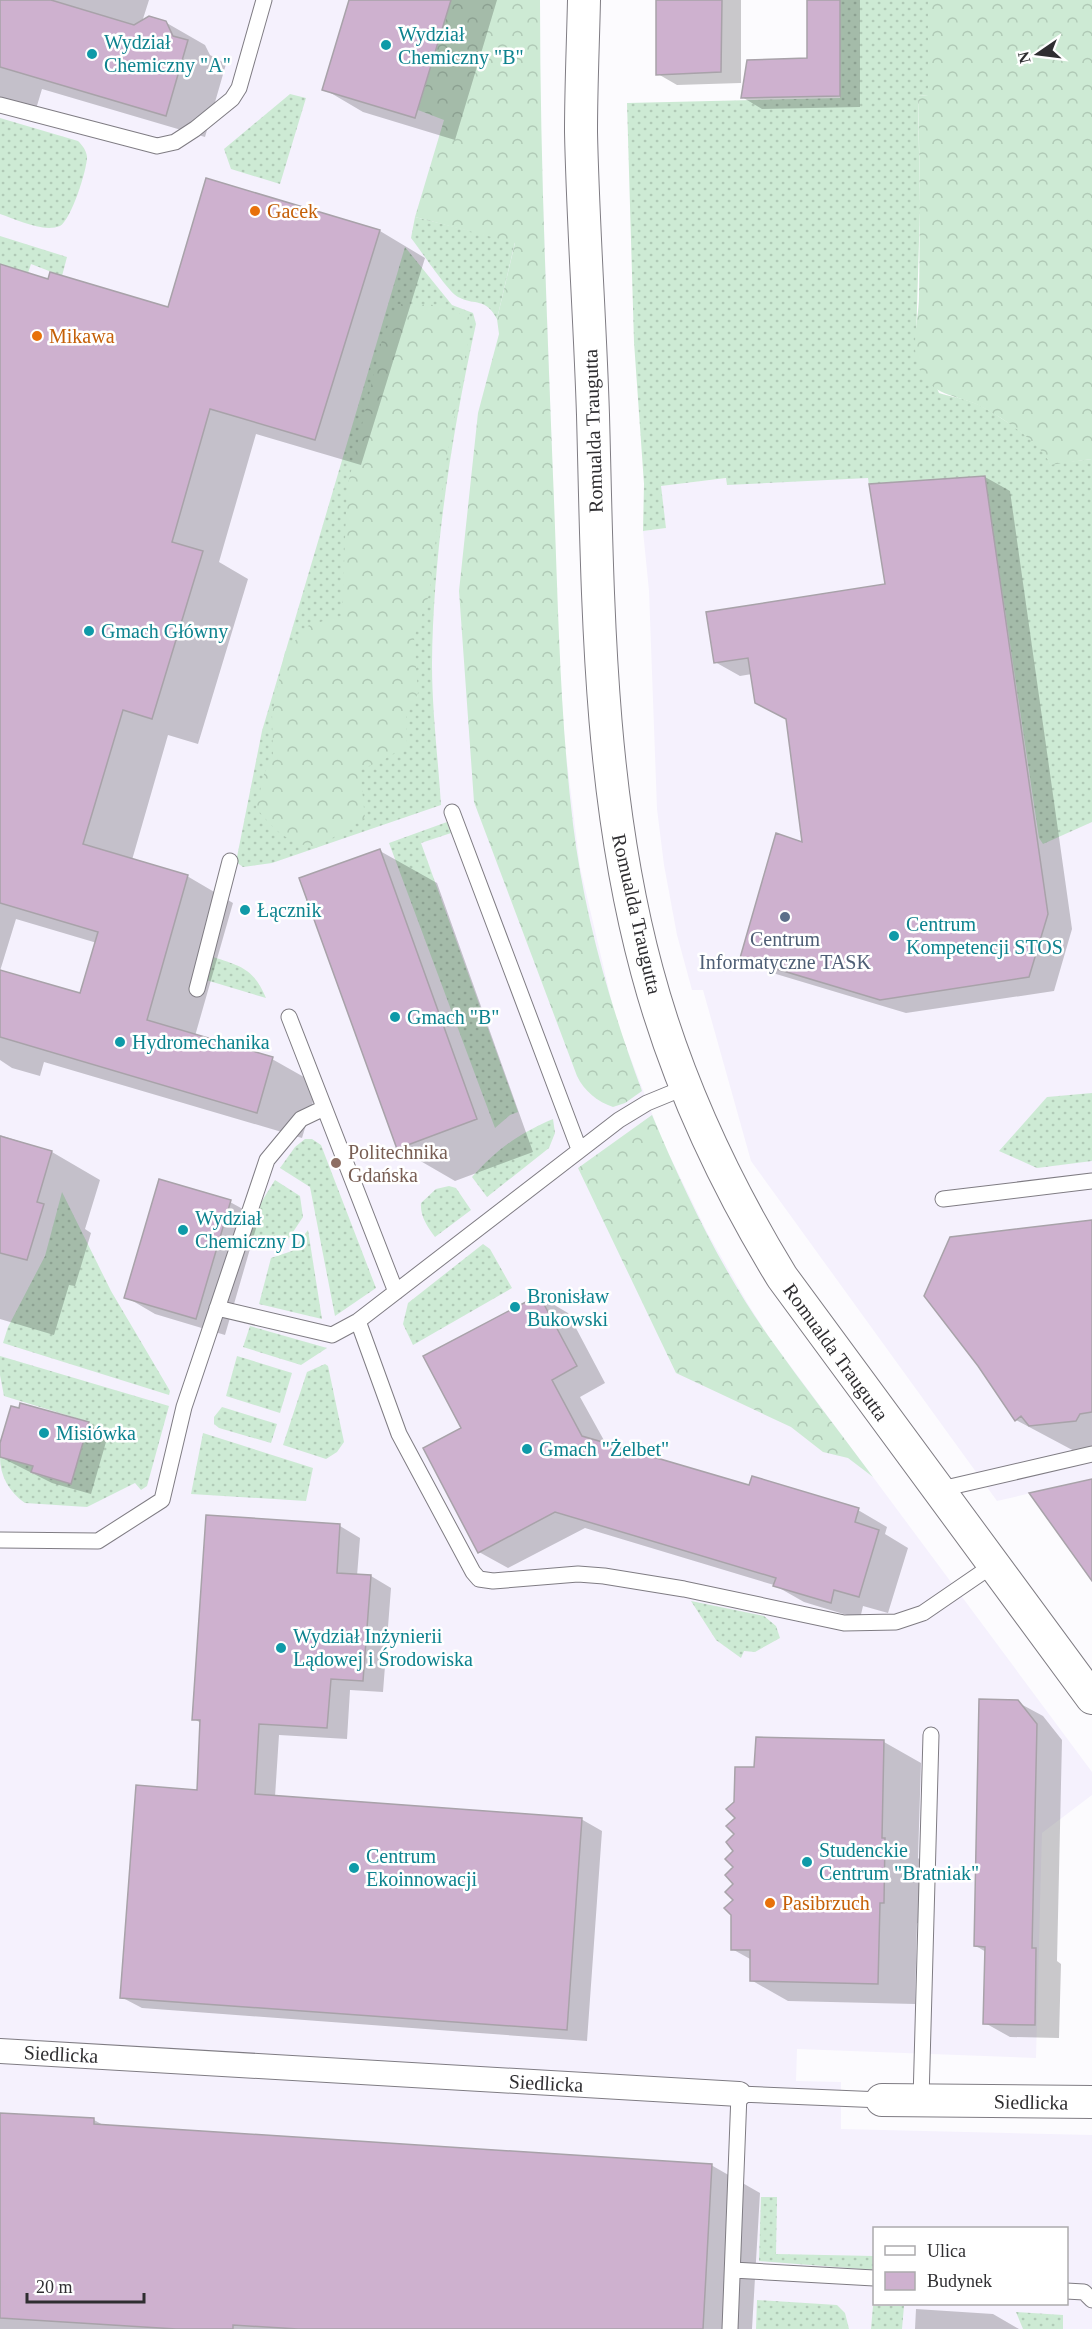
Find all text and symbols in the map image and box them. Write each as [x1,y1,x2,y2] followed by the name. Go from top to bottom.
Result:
[398,23,524,69] place label: Wydział Chemiczny "B"
[1008,24,1068,84] north arrow
[104,31,231,77] place label: Wydział Chemiczny "A"
[379,38,393,52] marker: Wydział Chemiczny "B"
[85,47,99,61] marker: Wydział Chemiczny "A"
[1014,49,1034,65] text: N
[267,200,318,222] place label: Gacek
[248,204,262,218] marker: Gacek
[49,325,115,347] place label: Mikawa
[30,329,44,343] marker: Mikawa
[579,349,608,513] street label: Romualda Traugutta
[101,620,228,643] place label: Gmach Główny
[82,624,96,638] marker: Gmach Główny
[607,832,666,997] street label: Romualda Traugutta
[257,899,321,922] place label: Łącznik
[238,903,252,917] marker: Łącznik
[778,910,792,924] marker: Centrum Informatyczne TASK
[906,913,1063,959] place label: Centrum Kompetencji STOS
[699,928,871,974] place label: Centrum Informatyczne TASK
[887,929,901,943] marker: Centrum Kompetencji STOS
[407,1006,499,1028] place label: Gmach "B"
[388,1010,402,1024] marker: Gmach "B"
[132,1031,270,1054] place label: Hydromechanika
[113,1035,127,1049] marker: Hydromechanika
[348,1141,448,1186] place label: Politechnika Gdańska
[329,1156,343,1170] marker: Politechnika Gdańska
[195,1207,306,1253] place label: Wydział Chemiczny D
[176,1223,190,1237] marker: Wydział Chemiczny D
[778,1279,893,1425] street label: Romualda Traugutta
[527,1285,610,1330] place label: Bronisław Bukowski
[508,1300,522,1314] marker: Bronisław Bukowski
[56,1422,136,1444] place label: Misiówka
[37,1426,51,1440] marker: Misiówka
[539,1438,669,1460] place label: Gmach "Żelbet"
[520,1442,534,1456] marker: Gmach "Żelbet"
[293,1625,473,1671] place label: Wydział Inżynierii Lądowej i Środowiska
[274,1641,288,1655] marker: Wydział Inżynierii Lądowej i Środowiska
[819,1839,979,1884] place label: Studenckie Centrum "Bratniak"
[366,1845,478,1891] place label: Centrum Ekoinnowacji
[800,1855,814,1869] marker: Studenckie Centrum "Bratniak"
[347,1861,361,1875] marker: Centrum Ekoinnowacji
[782,1892,870,1914] place label: Pasibrzuch
[763,1896,777,1910] marker: Pasibrzuch
[23,2041,99,2067] street label: Siedlicka
[508,2070,584,2096] street label: Siedlicka
[994,2090,1069,2114] street label: Siedlicka
[873,2227,1068,2305] legend
[927,2241,966,2261] text: Ulica
[27,2266,144,2304] scale bar
[927,2271,992,2291] text: Budynek
[36,2277,73,2297] text: 20 m

